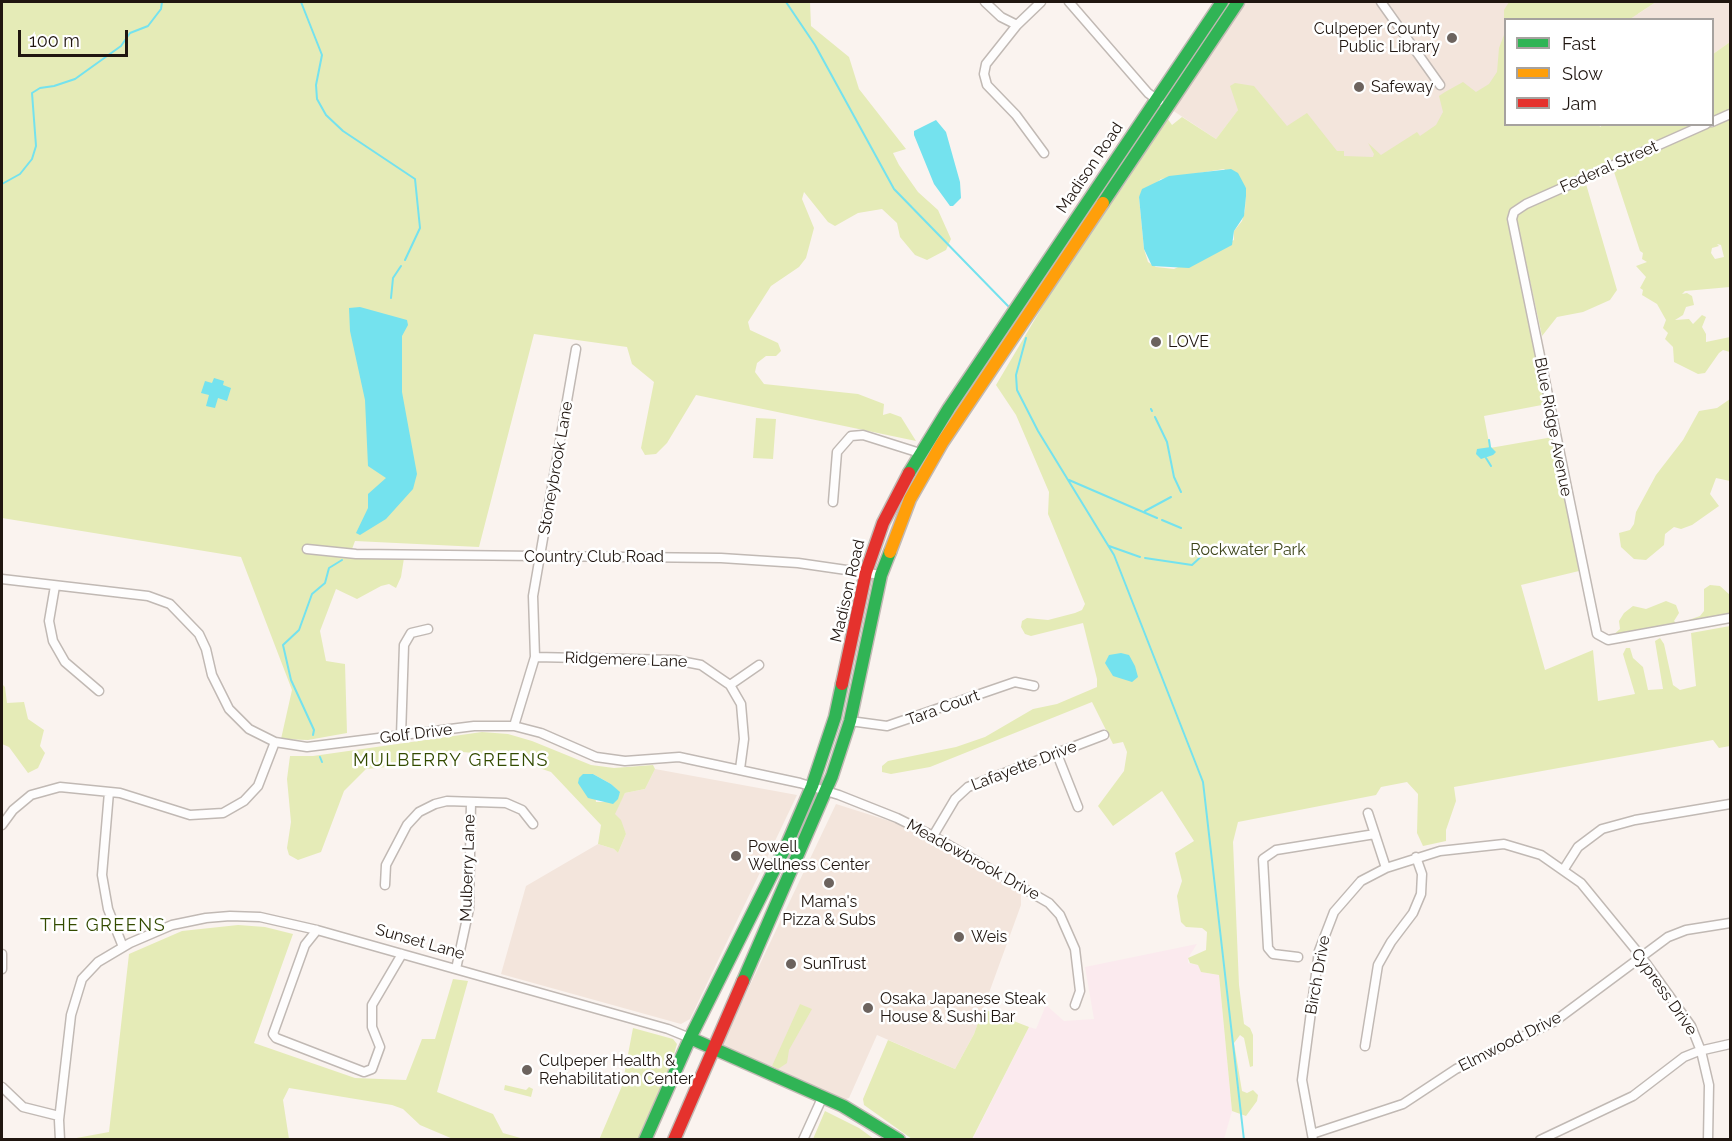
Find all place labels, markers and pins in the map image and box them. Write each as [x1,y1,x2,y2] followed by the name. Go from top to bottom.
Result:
[1314,19,1440,57] place label: Culpeper County Public Library
[1445,31,1459,45] marker: Culpeper County Public Library
[1371,77,1433,97] place label: Safeway
[1352,80,1366,94] marker: Safeway
[1168,332,1209,352] place label: LOVE
[1149,335,1163,349] marker: LOVE
[748,837,870,875] place label: Powell Wellness Center
[729,849,743,863] marker: Powell Wellness Center
[822,876,836,890] marker: Mama's Pizza & Subs
[782,892,876,930] place label: Mama's Pizza & Subs
[971,927,1007,947] place label: Weis
[952,930,966,944] marker: Weis
[803,954,866,974] place label: SunTrust
[784,957,798,971] marker: SunTrust
[880,989,1046,1027] place label: Osaka Japanese Steak House & Sushi Bar
[861,1001,875,1015] marker: Osaka Japanese Steak House & Sushi Bar
[539,1051,693,1089] place label: Culpeper Health & Rehabilitation Center
[520,1063,534,1077] marker: Culpeper Health & Rehabilitation Center

